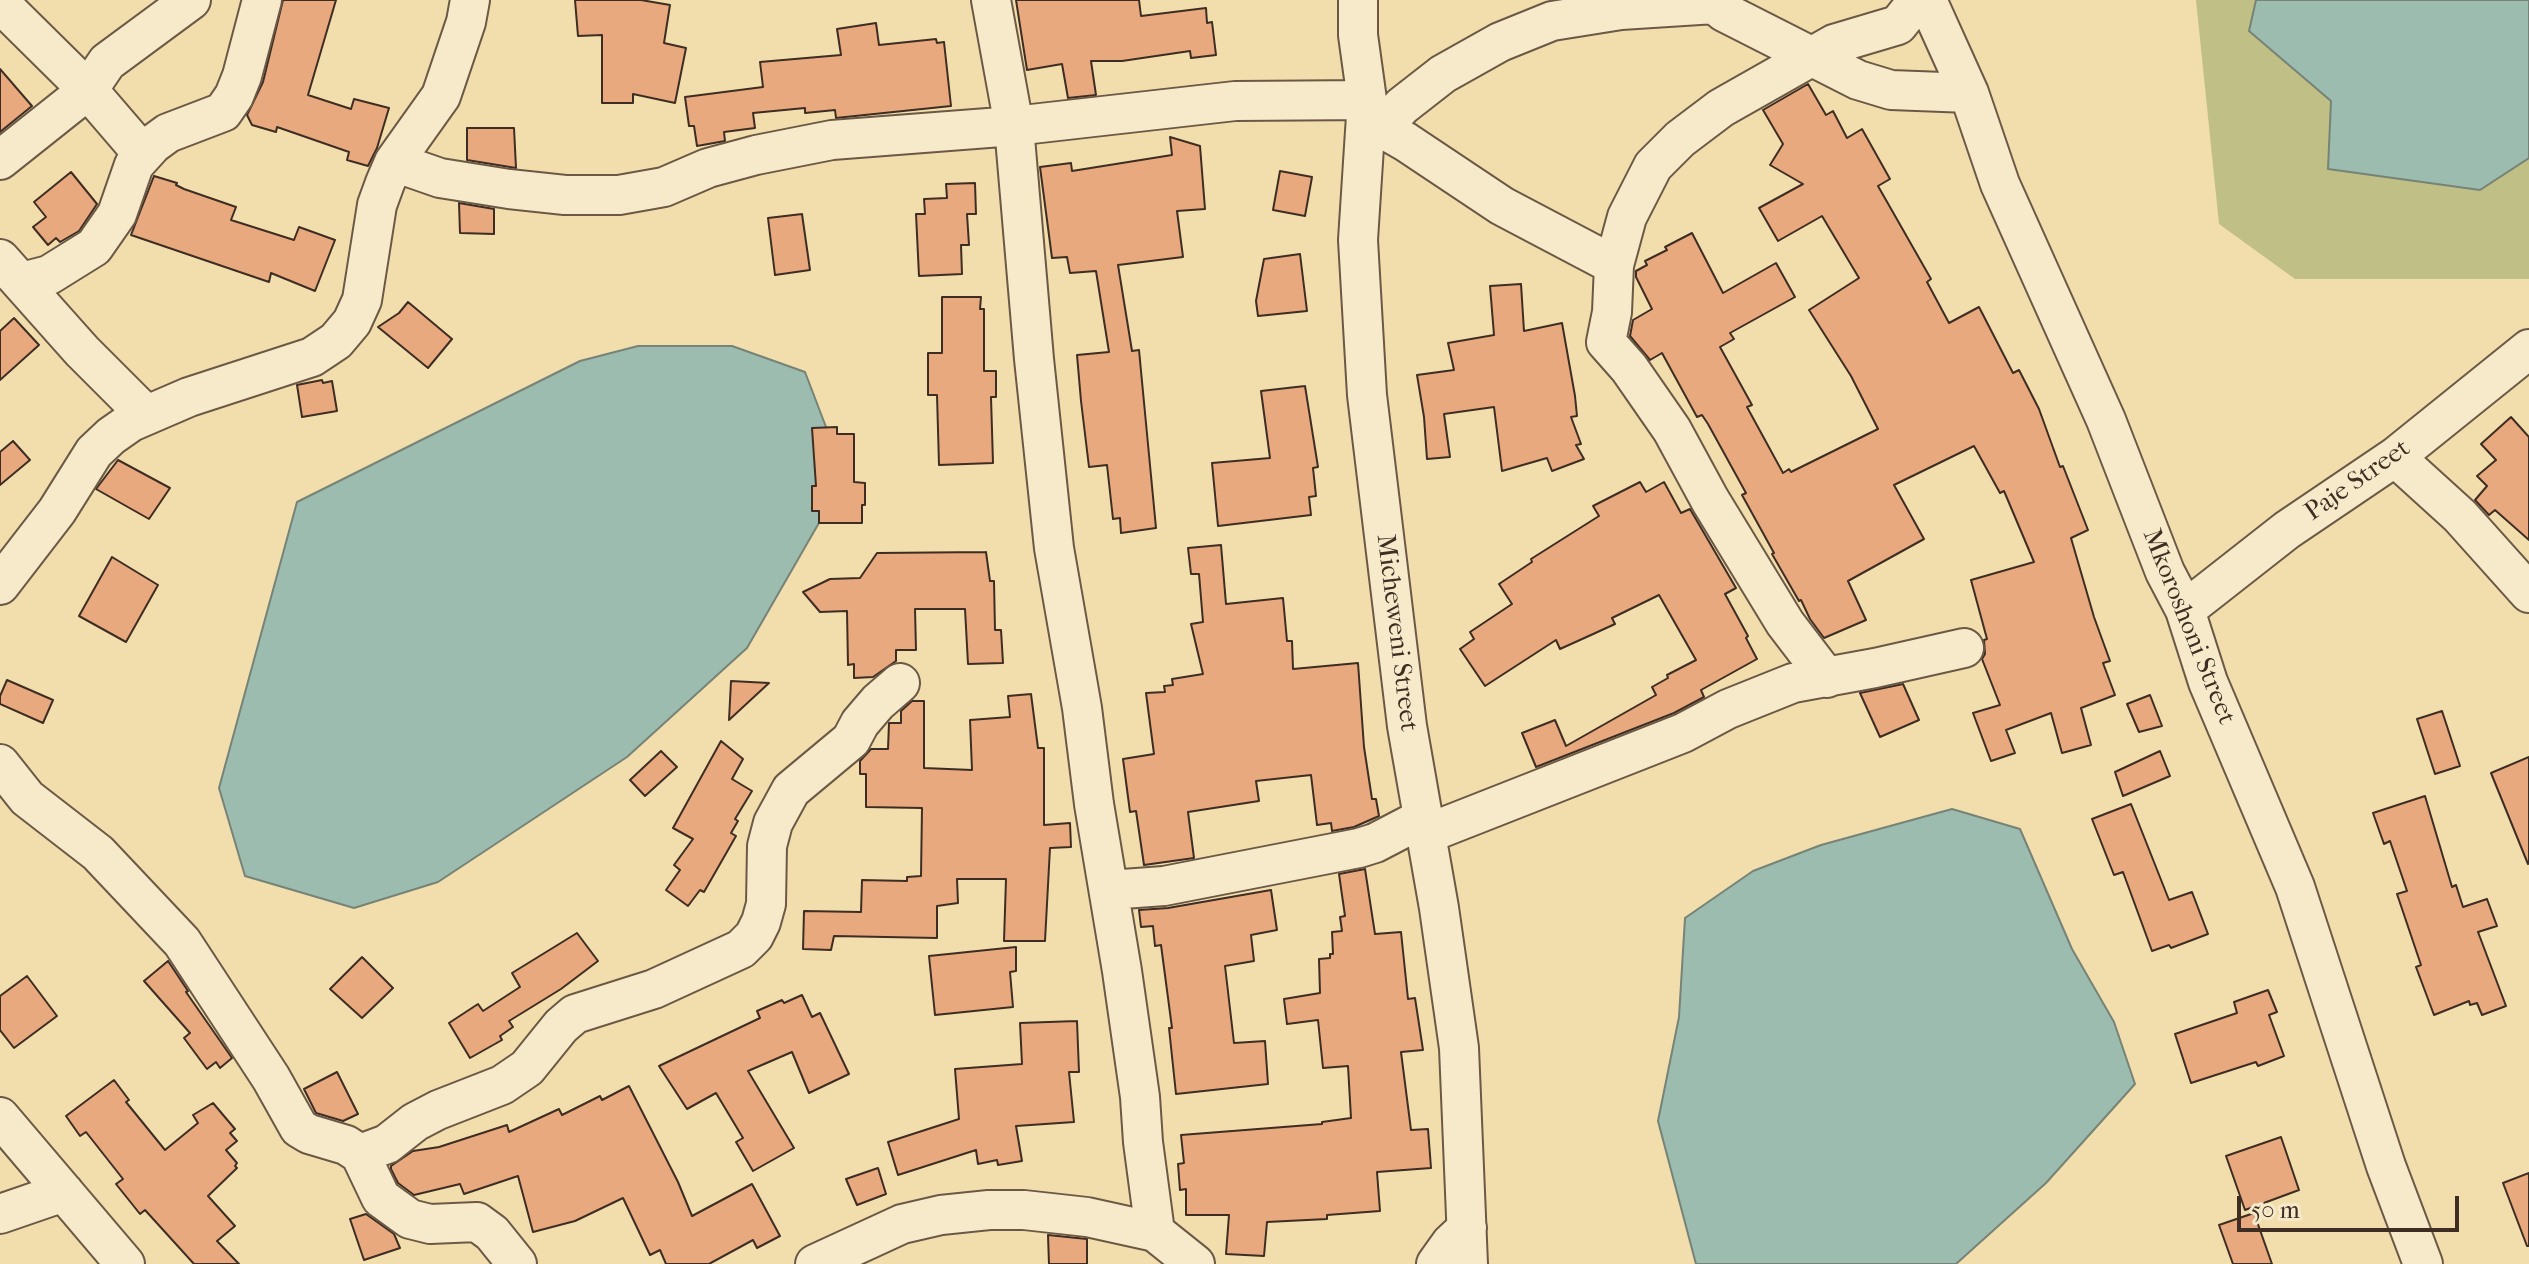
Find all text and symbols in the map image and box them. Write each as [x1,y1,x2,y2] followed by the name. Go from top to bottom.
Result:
[2299,433,2417,529] street label: Paje Street
[2135,525,2241,729] street label: Mkoroshoni Street
[1368,533,1424,733] street label: Micheweni Street
[2241,1180,2463,1230] scale bar
[2251,1196,2300,1224] text: 50 m

